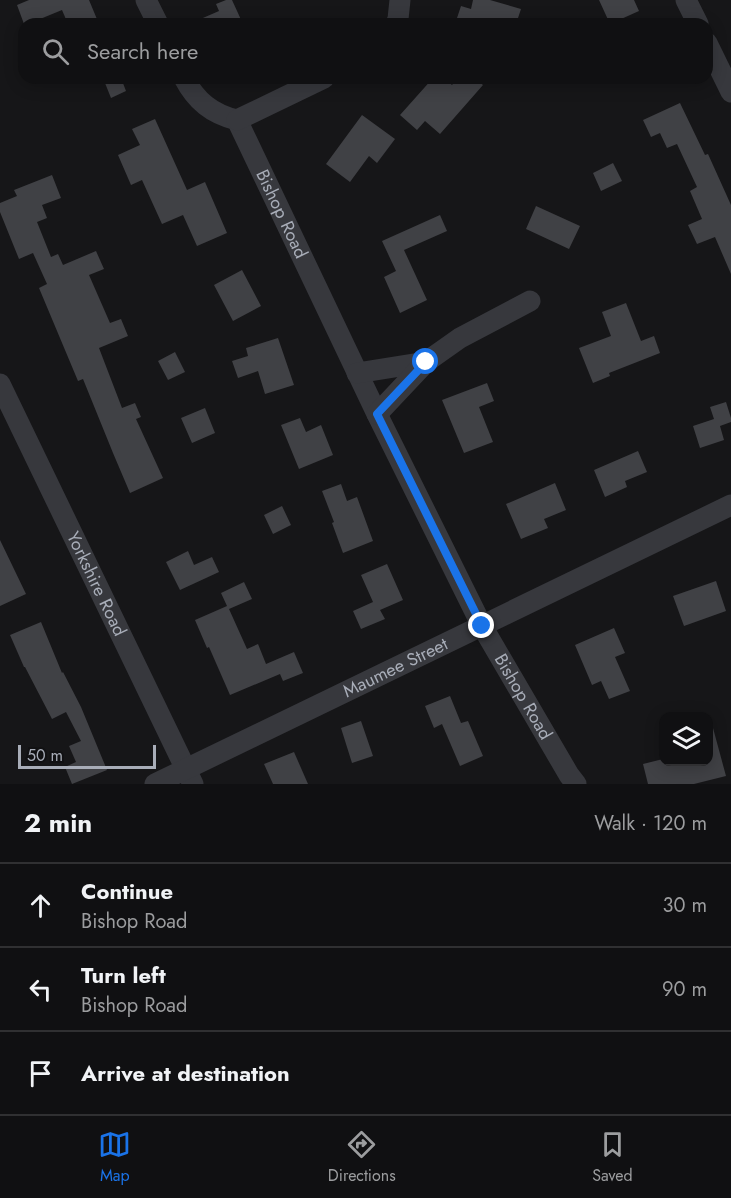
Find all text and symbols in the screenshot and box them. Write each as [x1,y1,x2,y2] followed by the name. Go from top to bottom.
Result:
[18,18,713,84] search box
[39,35,72,68] icon: search
[87,35,198,67] text: Search here
[249,165,314,263] street label: Bishop Road
[412,348,438,374] route start
[60,527,133,641] street label: Yorkshire Road
[468,612,494,638] route end
[338,631,453,704] street label: Maumee Street
[488,649,559,745] street label: Bishop Road
[659,712,713,766] map controls
[659,712,713,766] button: layers
[18,742,156,770] scale bar
[27,744,63,767] text: 50 m
[24,804,92,842] text: 2 min
[594,809,707,838] text: Walk · 120 m
[81,875,173,907] text: Continue
[24,889,57,922] icon: ahead
[662,891,707,920] text: 30 m
[81,907,187,936] text: Bishop Road
[81,959,166,991] text: Turn left
[24,973,57,1006] icon: left
[662,975,707,1004] text: 90 m
[81,991,187,1020] text: Bishop Road
[24,1057,57,1090] icon: arrive
[81,1057,290,1089] text: Arrive at destination
[98,1128,131,1187] tab: Map
[328,1128,396,1187] tab: Directions
[592,1128,633,1187] tab: Saved

